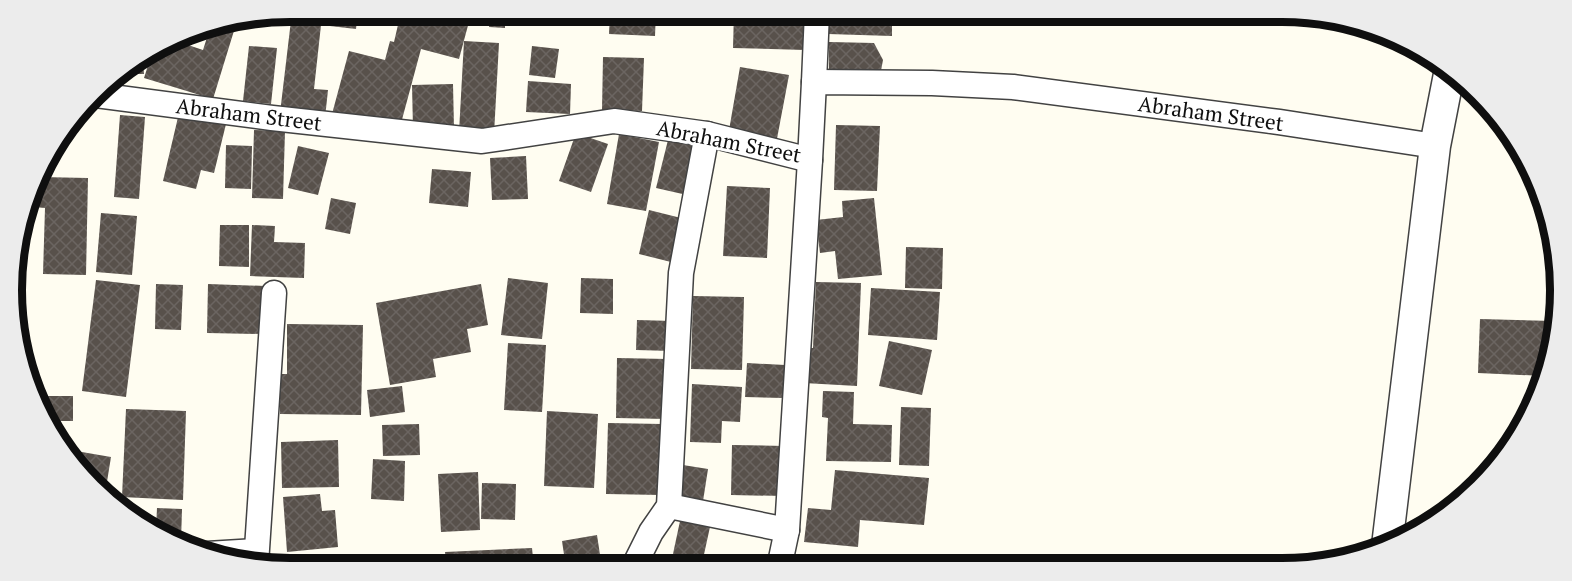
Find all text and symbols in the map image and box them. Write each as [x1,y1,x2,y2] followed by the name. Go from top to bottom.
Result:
[1136,89,1286,137] street label: Abraham Street
[175,91,324,137] street label: Abraham Street
[654,113,804,169] street label: Abraham Street

